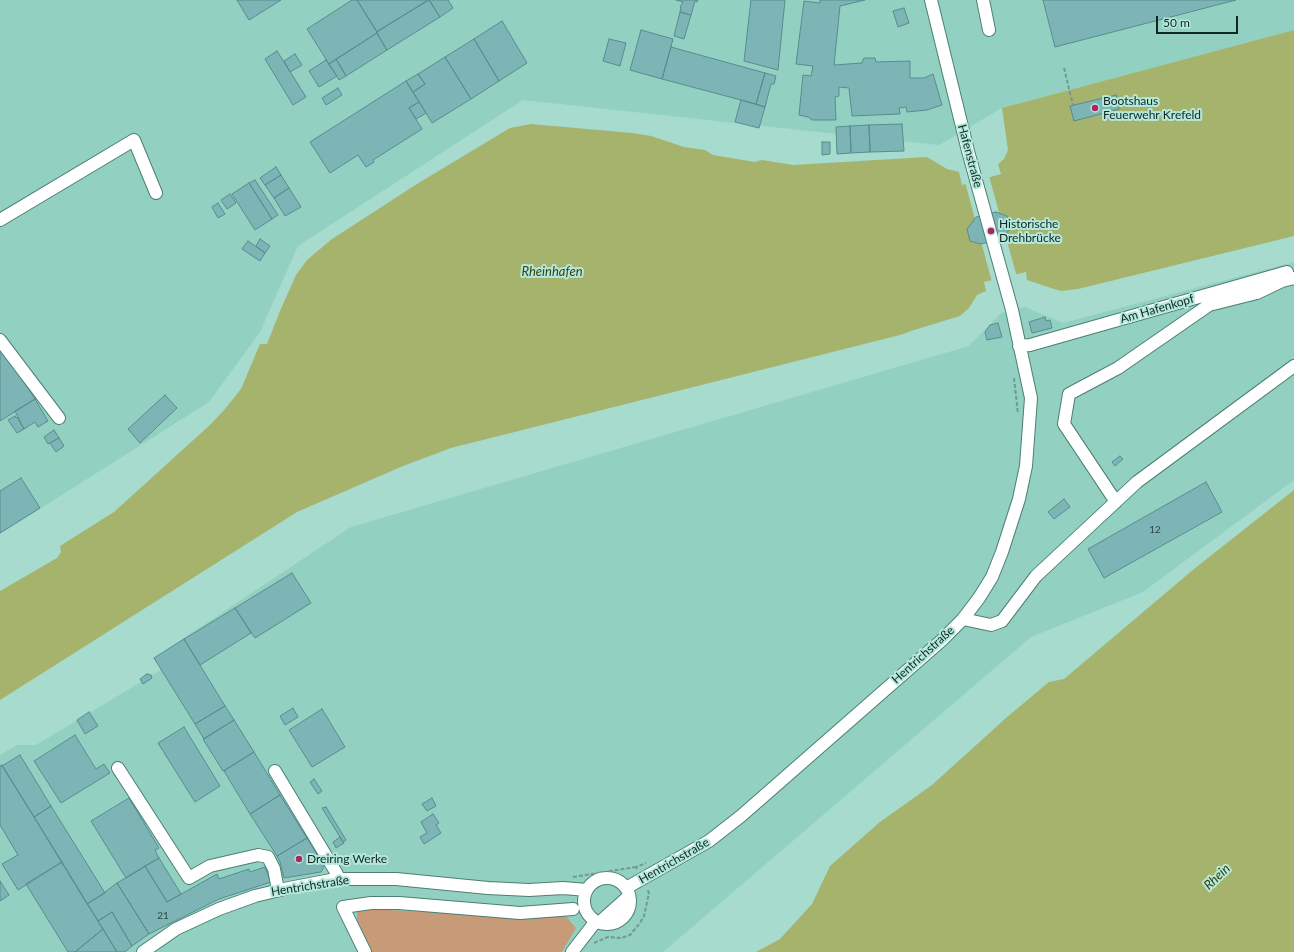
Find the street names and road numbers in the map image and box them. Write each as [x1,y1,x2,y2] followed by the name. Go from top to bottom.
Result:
[955,123,985,189] street label: Hafenstraße
[1118,292,1196,326] street label: Am Hafenkopf
[889,623,957,687] street label: Hentrichstraße
[636,835,712,887] street label: Hentrichstraße
[270,873,350,899] street label: Hentrichstraße

